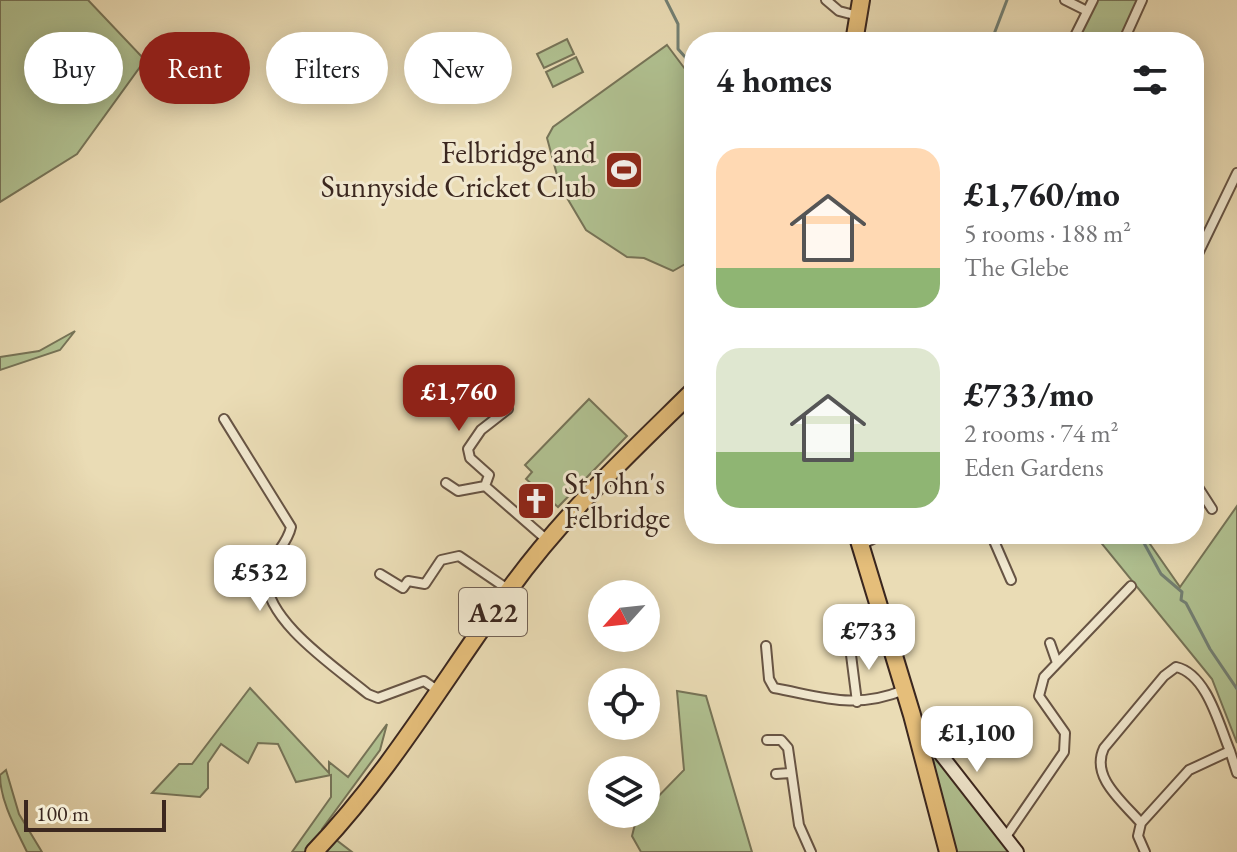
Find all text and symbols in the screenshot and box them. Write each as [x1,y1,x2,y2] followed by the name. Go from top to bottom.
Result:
[24,32,123,104] chip: Buy
[139,32,250,104] chip: Rent
[266,32,388,104] chip: Filters
[404,32,512,104] chip: New
[716,58,832,102] text: 4 homes
[1128,58,1172,102] icon: filters
[321,133,597,206] place label: Felbridge and Sunnyside Cricket Club
[603,149,645,191] sports icon: Felbridge and Sunnyside Cricket Club
[964,172,1120,216] text: £1,760/mo
[780,180,876,276] icon: home
[964,216,1131,250] text: 5 rooms · 188 m²
[964,250,1069,284] text: The Glebe
[394,365,524,433] pin: £1,760
[964,372,1094,416] text: £733/mo
[421,374,497,408] text: £1,760
[780,380,876,476] icon: home
[964,416,1119,450] text: 2 rooms · 74 m²
[964,450,1104,484] text: Eden Gardens
[564,464,670,537] place label: St John's Felbridge
[515,480,557,522] church icon: St John's Felbridge
[213,545,307,613] pin: £532
[232,554,288,588] text: £532
[588,580,660,652] north arrow
[588,580,660,828] map controls
[459,588,527,636] road number: A22
[822,604,916,672] pin: £733
[841,613,897,647] text: £733
[588,668,660,740] button: locate
[912,706,1042,774] pin: £1,100
[939,715,1015,749] text: £1,100
[588,756,660,828] button: layers
[24,796,166,832] scale bar
[36,799,89,828] text: 100 m

